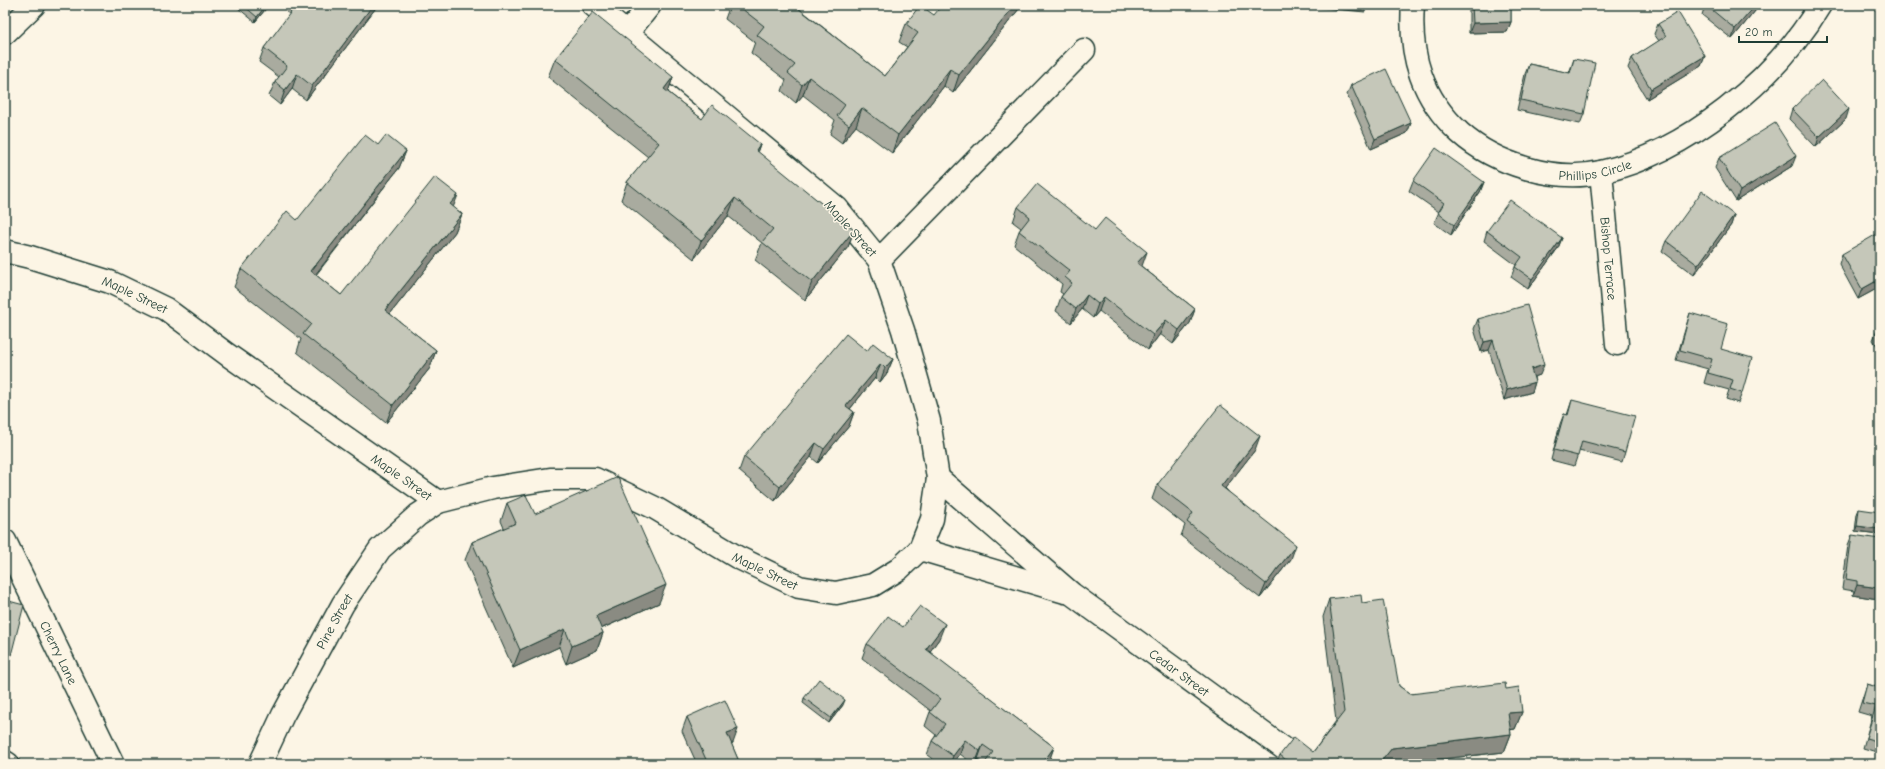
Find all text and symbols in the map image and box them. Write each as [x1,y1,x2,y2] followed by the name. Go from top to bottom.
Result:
[1739,18,1827,44] scale bar
[1745,25,1773,39] text: 20 m
[1558,156,1634,183] street label: Phillips Circle
[821,197,881,261] street label: Maple Street
[1597,216,1620,301] street label: Bishop Terrace
[100,273,171,317] street label: Maple Street
[368,451,436,504] street label: Maple Street
[730,549,801,594] street label: Maple Street
[313,590,357,652] street label: Pine Street
[37,619,81,687] street label: Cherry Lane
[1146,646,1213,700] street label: Cedar Street

